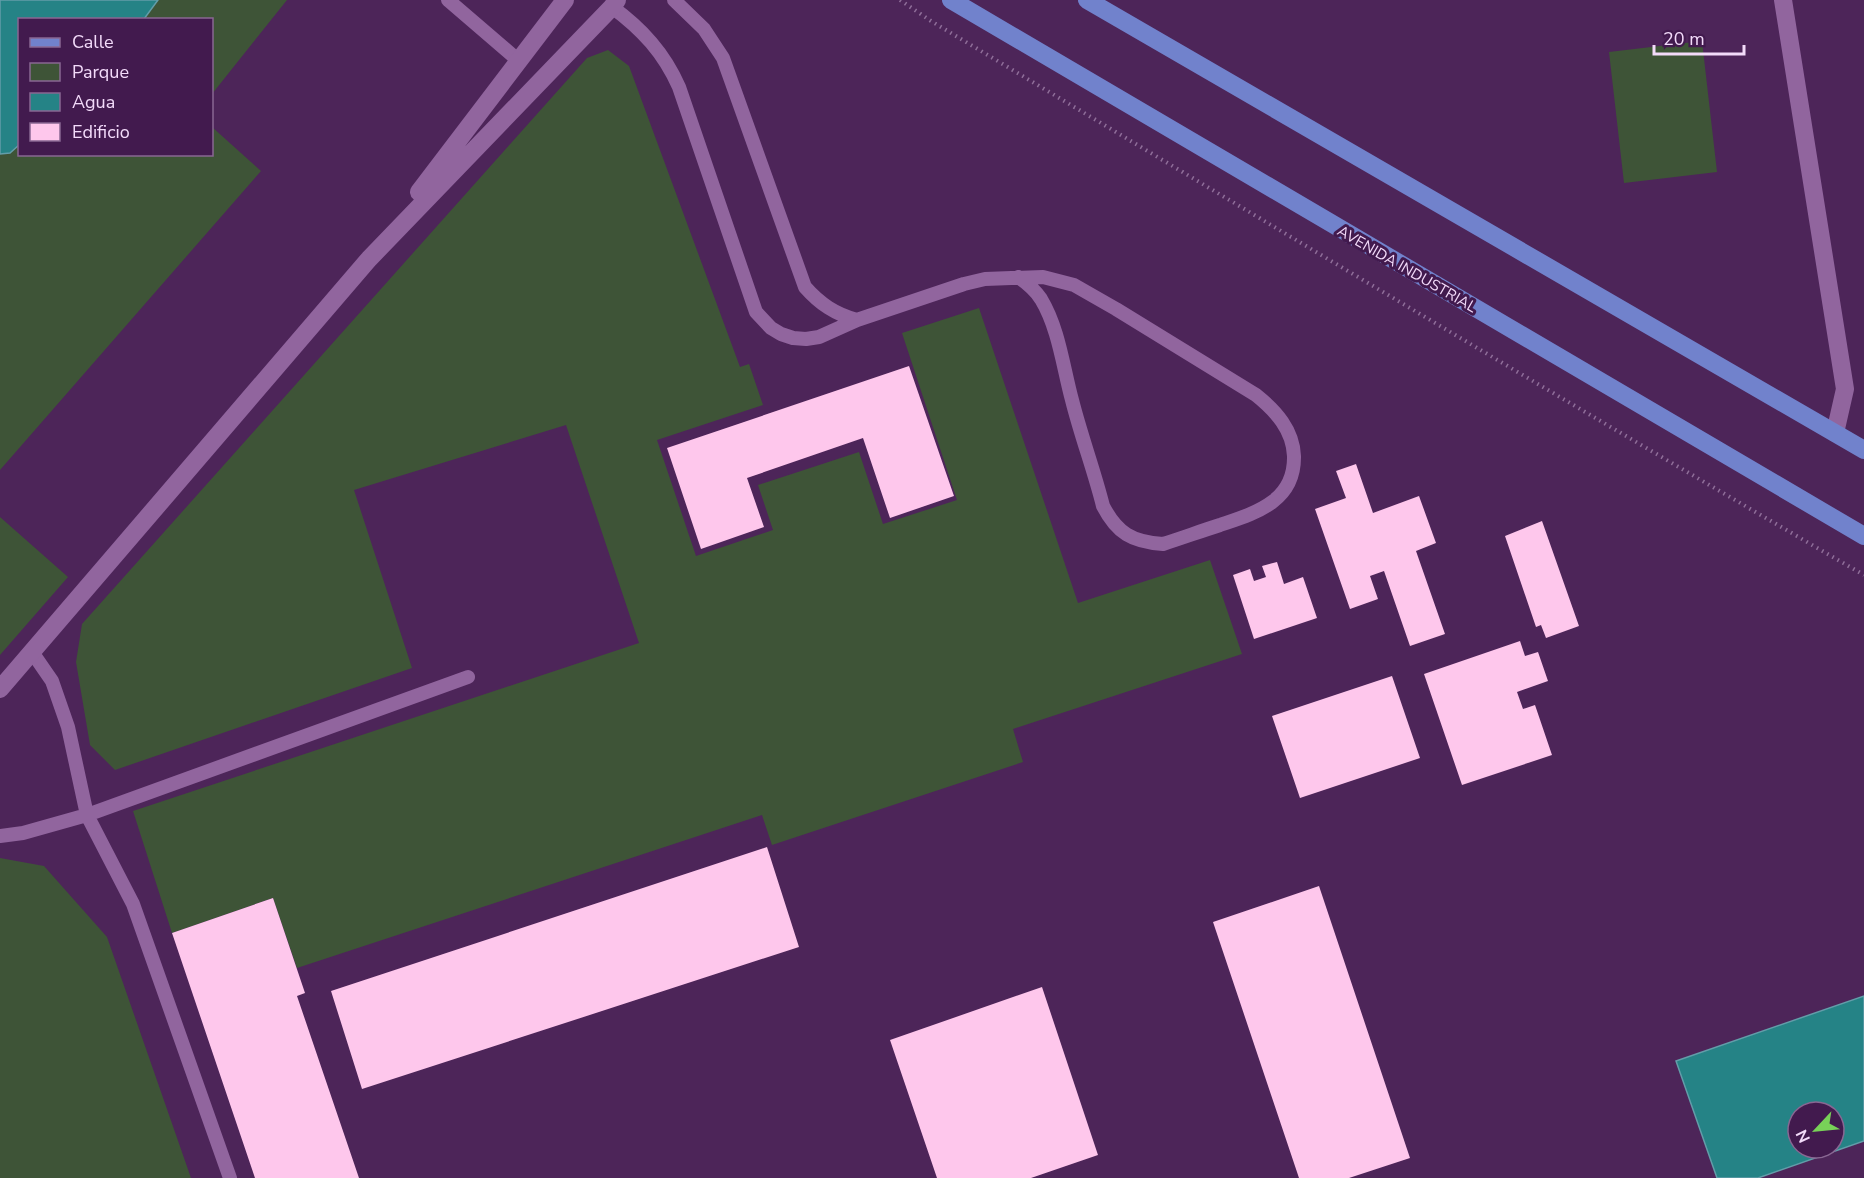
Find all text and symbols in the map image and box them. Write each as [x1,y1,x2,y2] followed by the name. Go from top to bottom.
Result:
[18,18,213,156] legend
[1654,18,1744,56] scale bar
[1663,27,1705,51] text: 20 m
[72,30,114,54] text: Calle
[72,60,129,84] text: Parque
[72,90,115,114] text: Agua
[72,120,130,144] text: Edificio
[1334,221,1480,317] street label: AVENIDA INDUSTRIAL
[1786,1100,1846,1160] north arrow
[1791,1126,1816,1146] text: N

